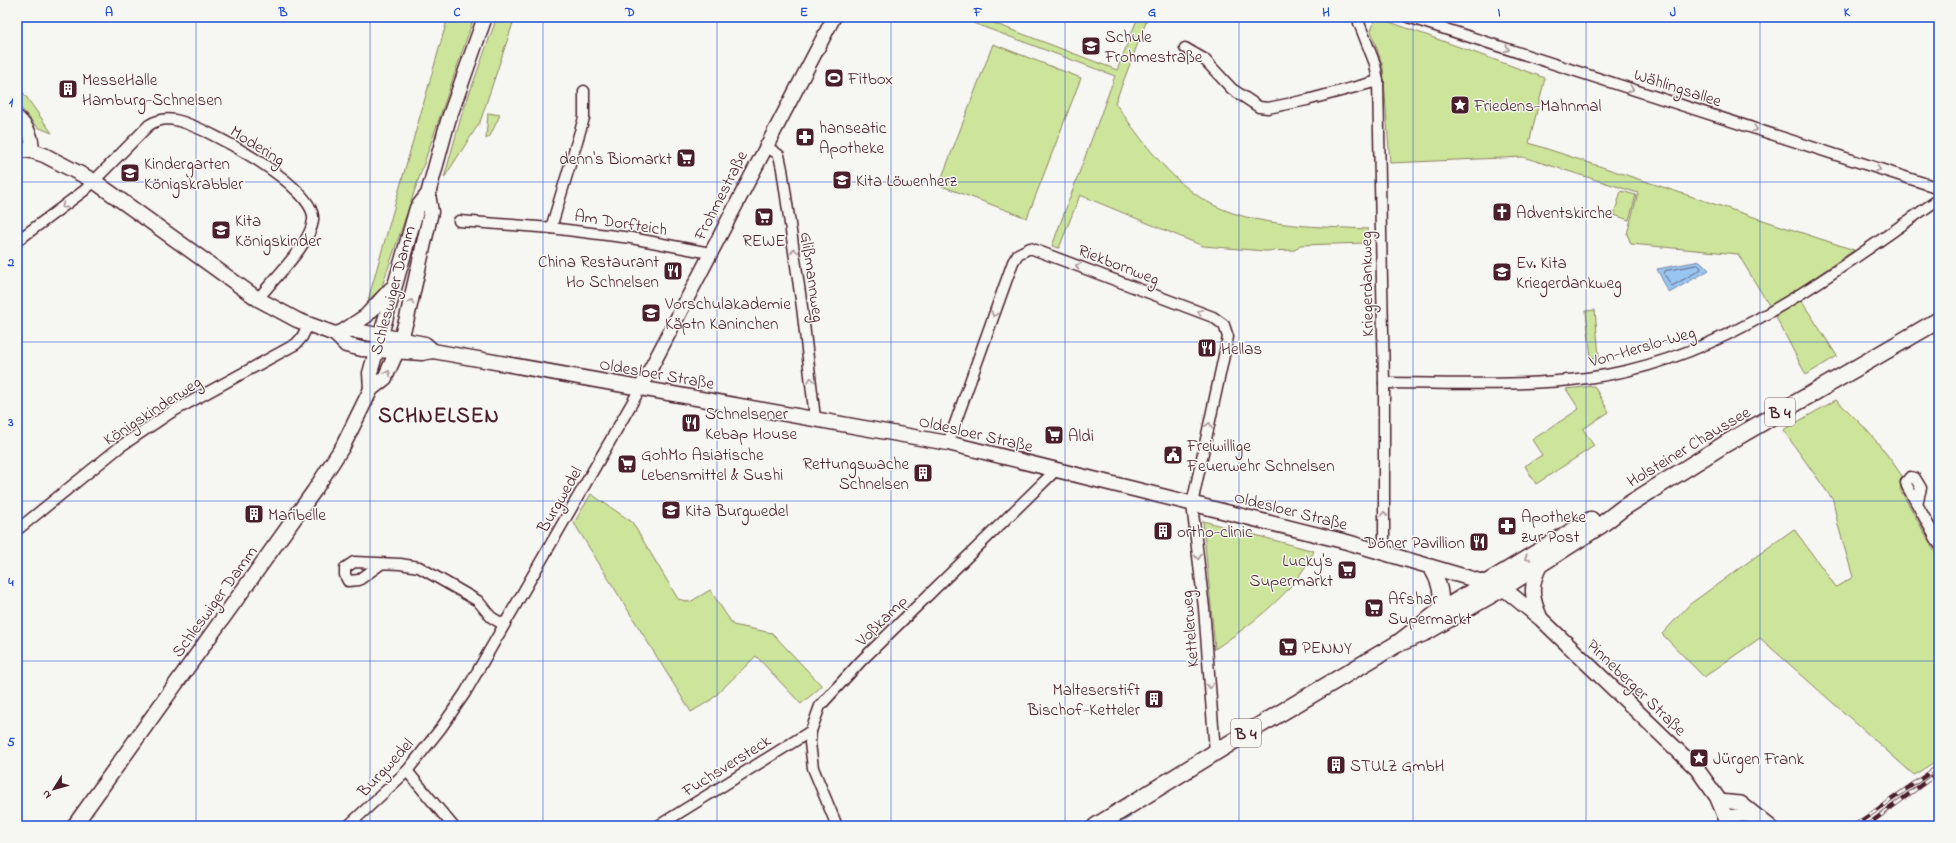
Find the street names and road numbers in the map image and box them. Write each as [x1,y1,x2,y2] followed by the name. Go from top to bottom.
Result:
[1630,63,1725,116] street label: Wählingsallee
[224,120,290,175] street label: Modering
[688,146,755,246] street label: Frohmestraße
[573,204,669,243] street label: Am Dorfteich
[364,223,425,358] street label: Schleswiger Damm
[791,230,830,324] street label: Glißmannweg
[1354,231,1383,337] street label: Kriegerdankweg
[1073,238,1163,294] street label: Riekbornweg
[1585,320,1699,377] street label: Von-Herslo-Weg
[597,352,717,397] street label: Oldesloer Straße
[99,370,208,454] street label: Königskinderweg
[1765,398,1795,426] road number: B 4
[1622,400,1756,494] street label: Holsteiner Chaussee
[916,409,1035,460] street label: Oldesloer Straße
[531,462,591,539] street label: Burgwedel
[1231,485,1350,538] street label: Oldesloer Straße
[166,541,266,664] street label: Schleswiger Damm
[850,589,914,653] street label: Voßkamp
[1175,589,1208,668] street label: Kettelerweg
[1579,634,1692,744] street label: Pinneberger Straße
[1231,719,1261,747] road number: B 4
[677,729,777,804] street label: Fuchsversteck
[351,733,422,805] street label: Burgwedel

